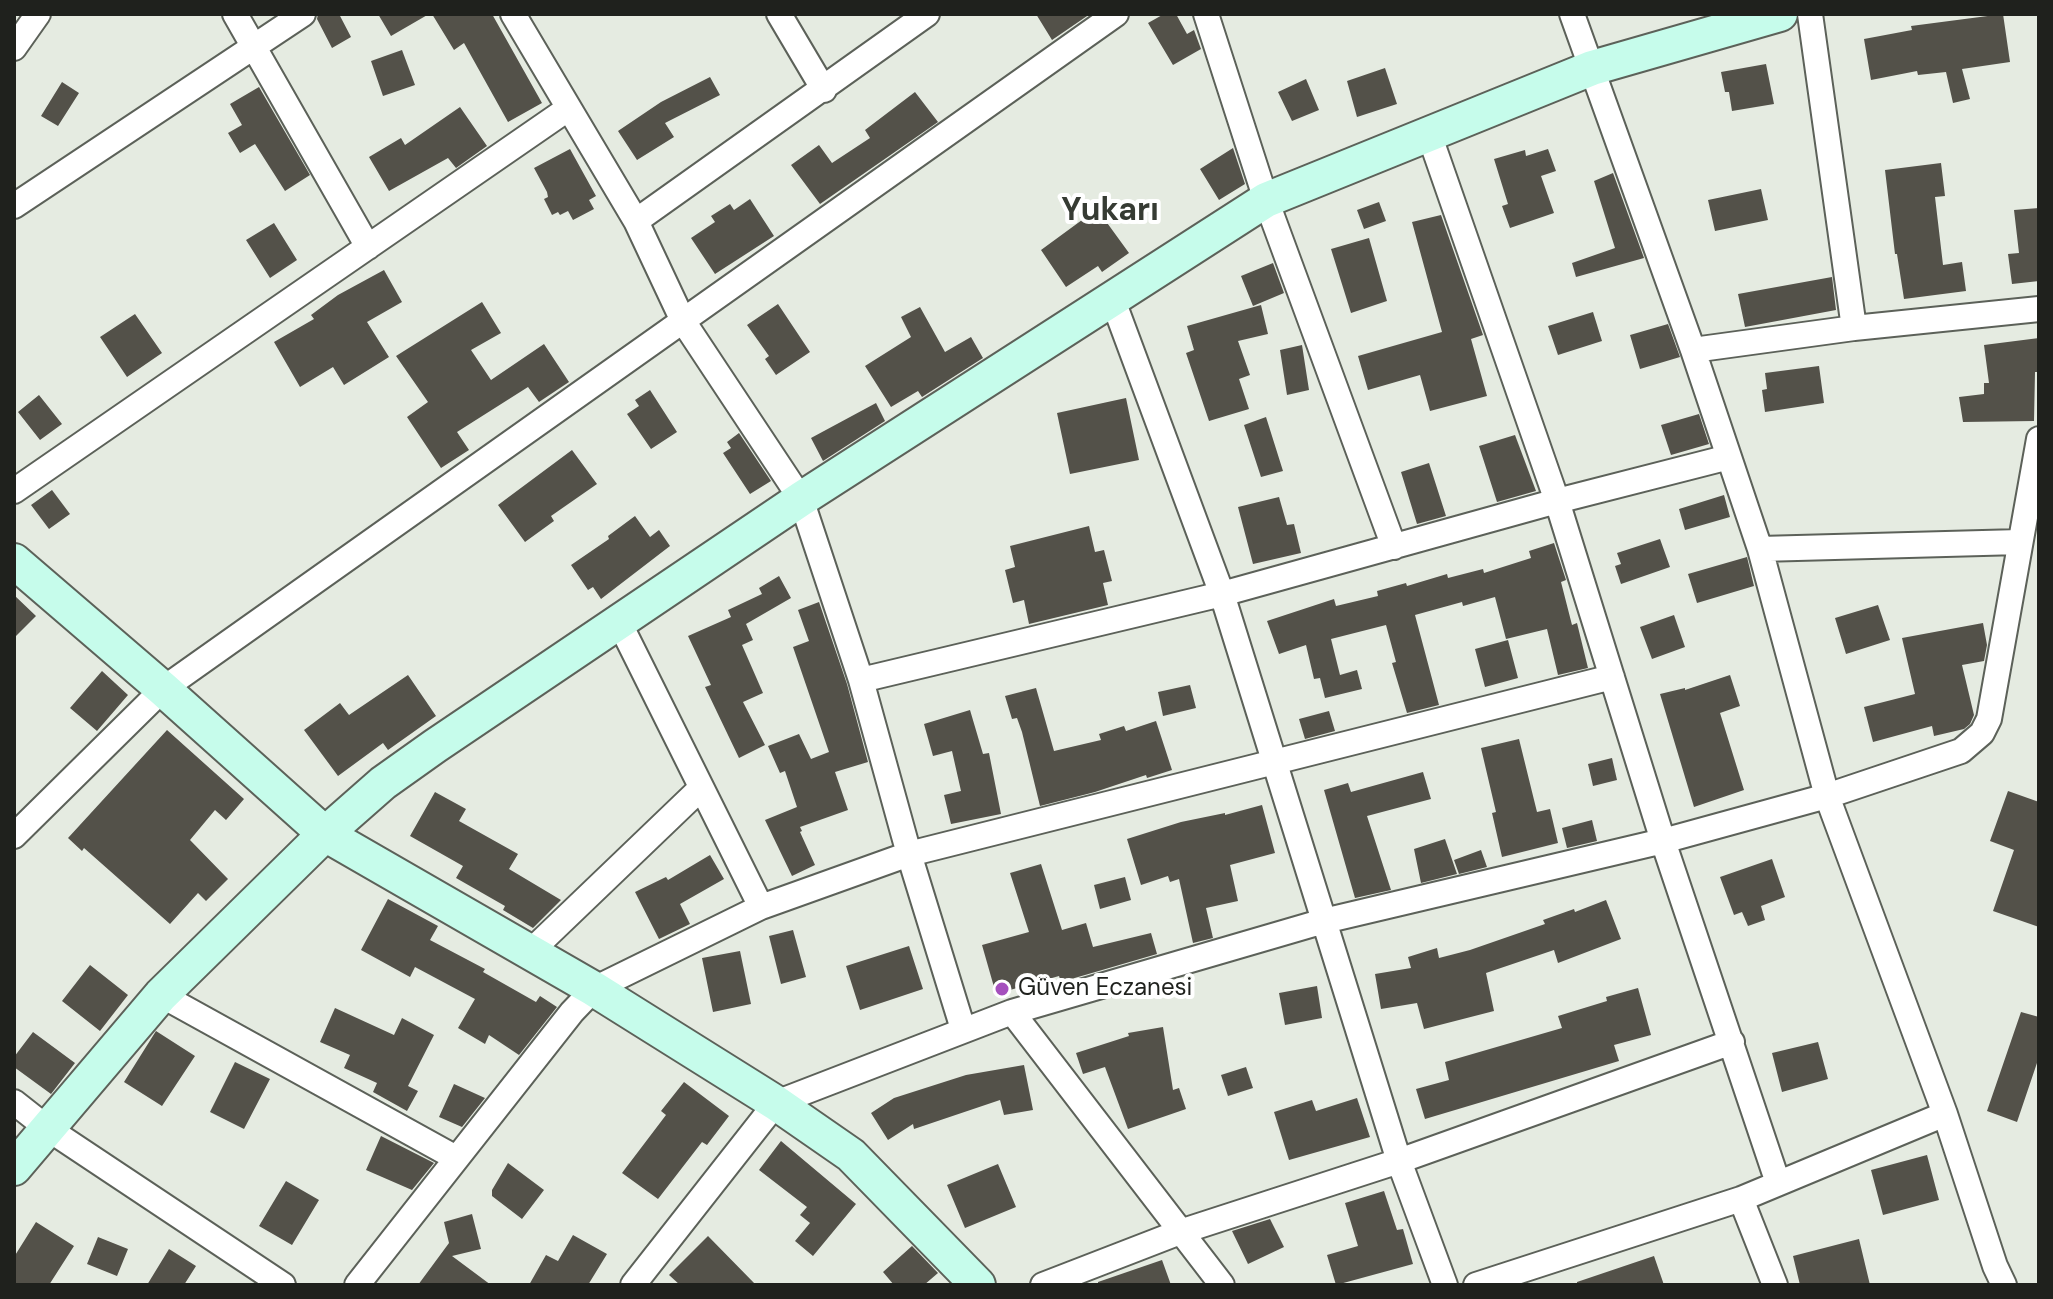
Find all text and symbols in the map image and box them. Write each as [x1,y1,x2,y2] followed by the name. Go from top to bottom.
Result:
[1061,193,1159,231] district label: Yukarı
[1018,975,1192,1003] place label: Güven Eczanesi
[993,980,1011,998] marker: Güven Eczanesi

